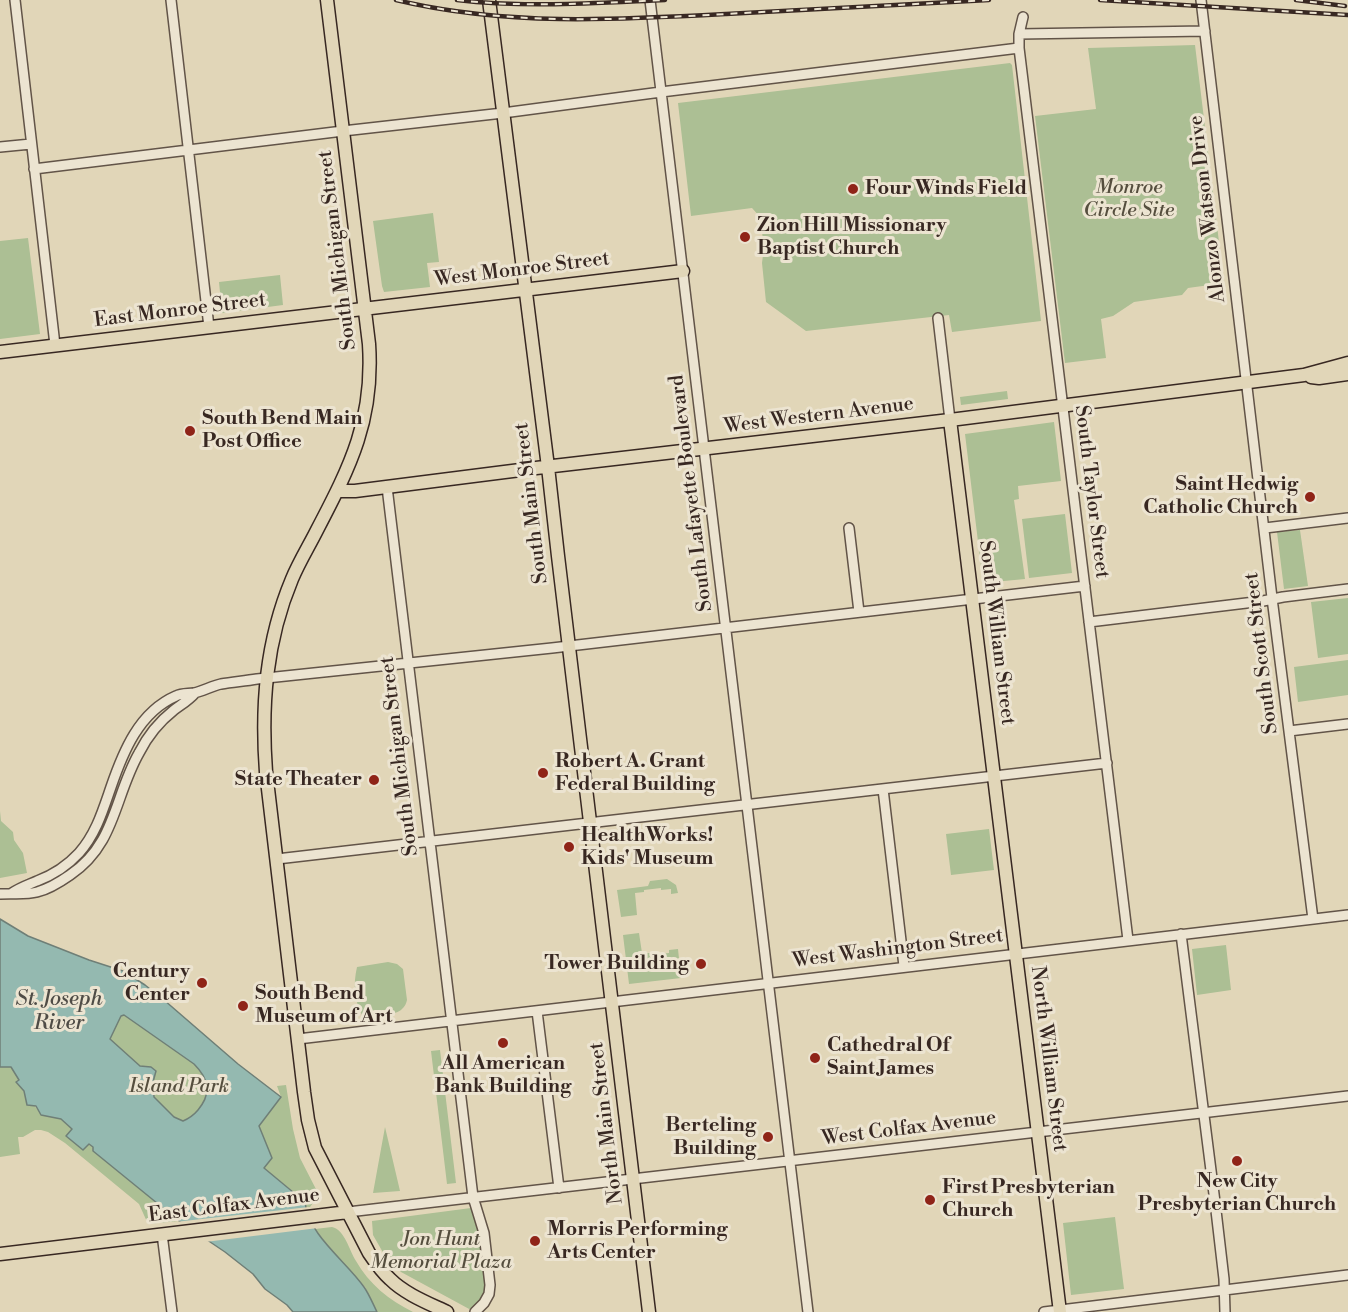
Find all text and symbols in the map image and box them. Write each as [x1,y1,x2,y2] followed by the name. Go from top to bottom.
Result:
[1185,114,1231,304] street label: Alonzo Watson Drive
[314,149,362,351] street label: South Michigan Street
[1084,176,1174,223] park label: Monroe Circle Site
[865,177,1027,201] place label: Four Winds Field
[846,182,860,196] marker: Four Winds Field
[757,214,946,261] place label: Zion Hill Missionary Baptist Church
[738,230,752,244] marker: Zion Hill Missionary Baptist Church
[433,247,611,293] street label: West Monroe Street
[93,289,267,333] street label: East Monroe Street
[666,373,718,613] street label: South Lafayette Boulevard
[723,392,915,440] street label: West Western Avenue
[1068,404,1114,580] street label: South Taylor Street
[202,407,363,454] place label: South Bend Main Post Office
[510,421,554,585] street label: South Main Street
[183,424,197,438] marker: South Bend Main Post Office
[1143,473,1298,520] place label: Saint Hedwig Catholic Church
[1303,490,1317,504] marker: Saint Hedwig Catholic Church
[973,539,1019,727] street label: South William Street
[1240,571,1284,735] street label: South Scott Street
[376,655,424,857] street label: South Michigan Street
[555,750,715,797] place label: Robert A. Grant Federal Building
[536,766,550,780] marker: Robert A. Grant Federal Building
[235,768,362,792] place label: State Theater
[367,773,381,787] marker: State Theater
[581,824,713,871] place label: HealthWorks! Kids' Museum
[562,840,576,854] marker: HealthWorks! Kids' Museum
[791,924,1005,974] street label: West Washington Street
[545,952,689,976] place label: Tower Building
[694,957,708,971] marker: Tower Building
[113,960,190,1007] place label: Century Center
[1025,965,1071,1153] street label: North William Street
[195,976,209,990] marker: Century Center
[255,982,392,1029] place label: South Bend Museum of Art
[16,987,102,1037] water label: St. Joseph River
[236,999,250,1013] marker: South Bend Museum of Art
[827,1034,949,1081] place label: Cathedral Of Saint James
[496,1036,510,1050] marker: All American Bank Building
[585,1041,629,1205] street label: North Main Street
[808,1051,822,1065] marker: Cathedral Of Saint James
[435,1052,571,1099] place label: All American Bank Building
[129,1075,229,1099] park label: Island Park
[820,1106,998,1152] street label: West Colfax Avenue
[665,1114,756,1161] place label: Berteling Building
[761,1130,775,1144] marker: Berteling Building
[1230,1154,1244,1168] marker: New City Presbyterian Church
[1138,1170,1336,1217] place label: New City Presbyterian Church
[942,1176,1115,1223] place label: First Presbyterian Church
[147,1184,321,1228] street label: East Colfax Avenue
[923,1193,937,1207] marker: First Presbyterian Church
[547,1218,727,1265] place label: Morris Performing Arts Center
[370,1228,512,1275] park label: Jon Hunt Memorial Plaza
[528,1234,542,1248] marker: Morris Performing Arts Center

